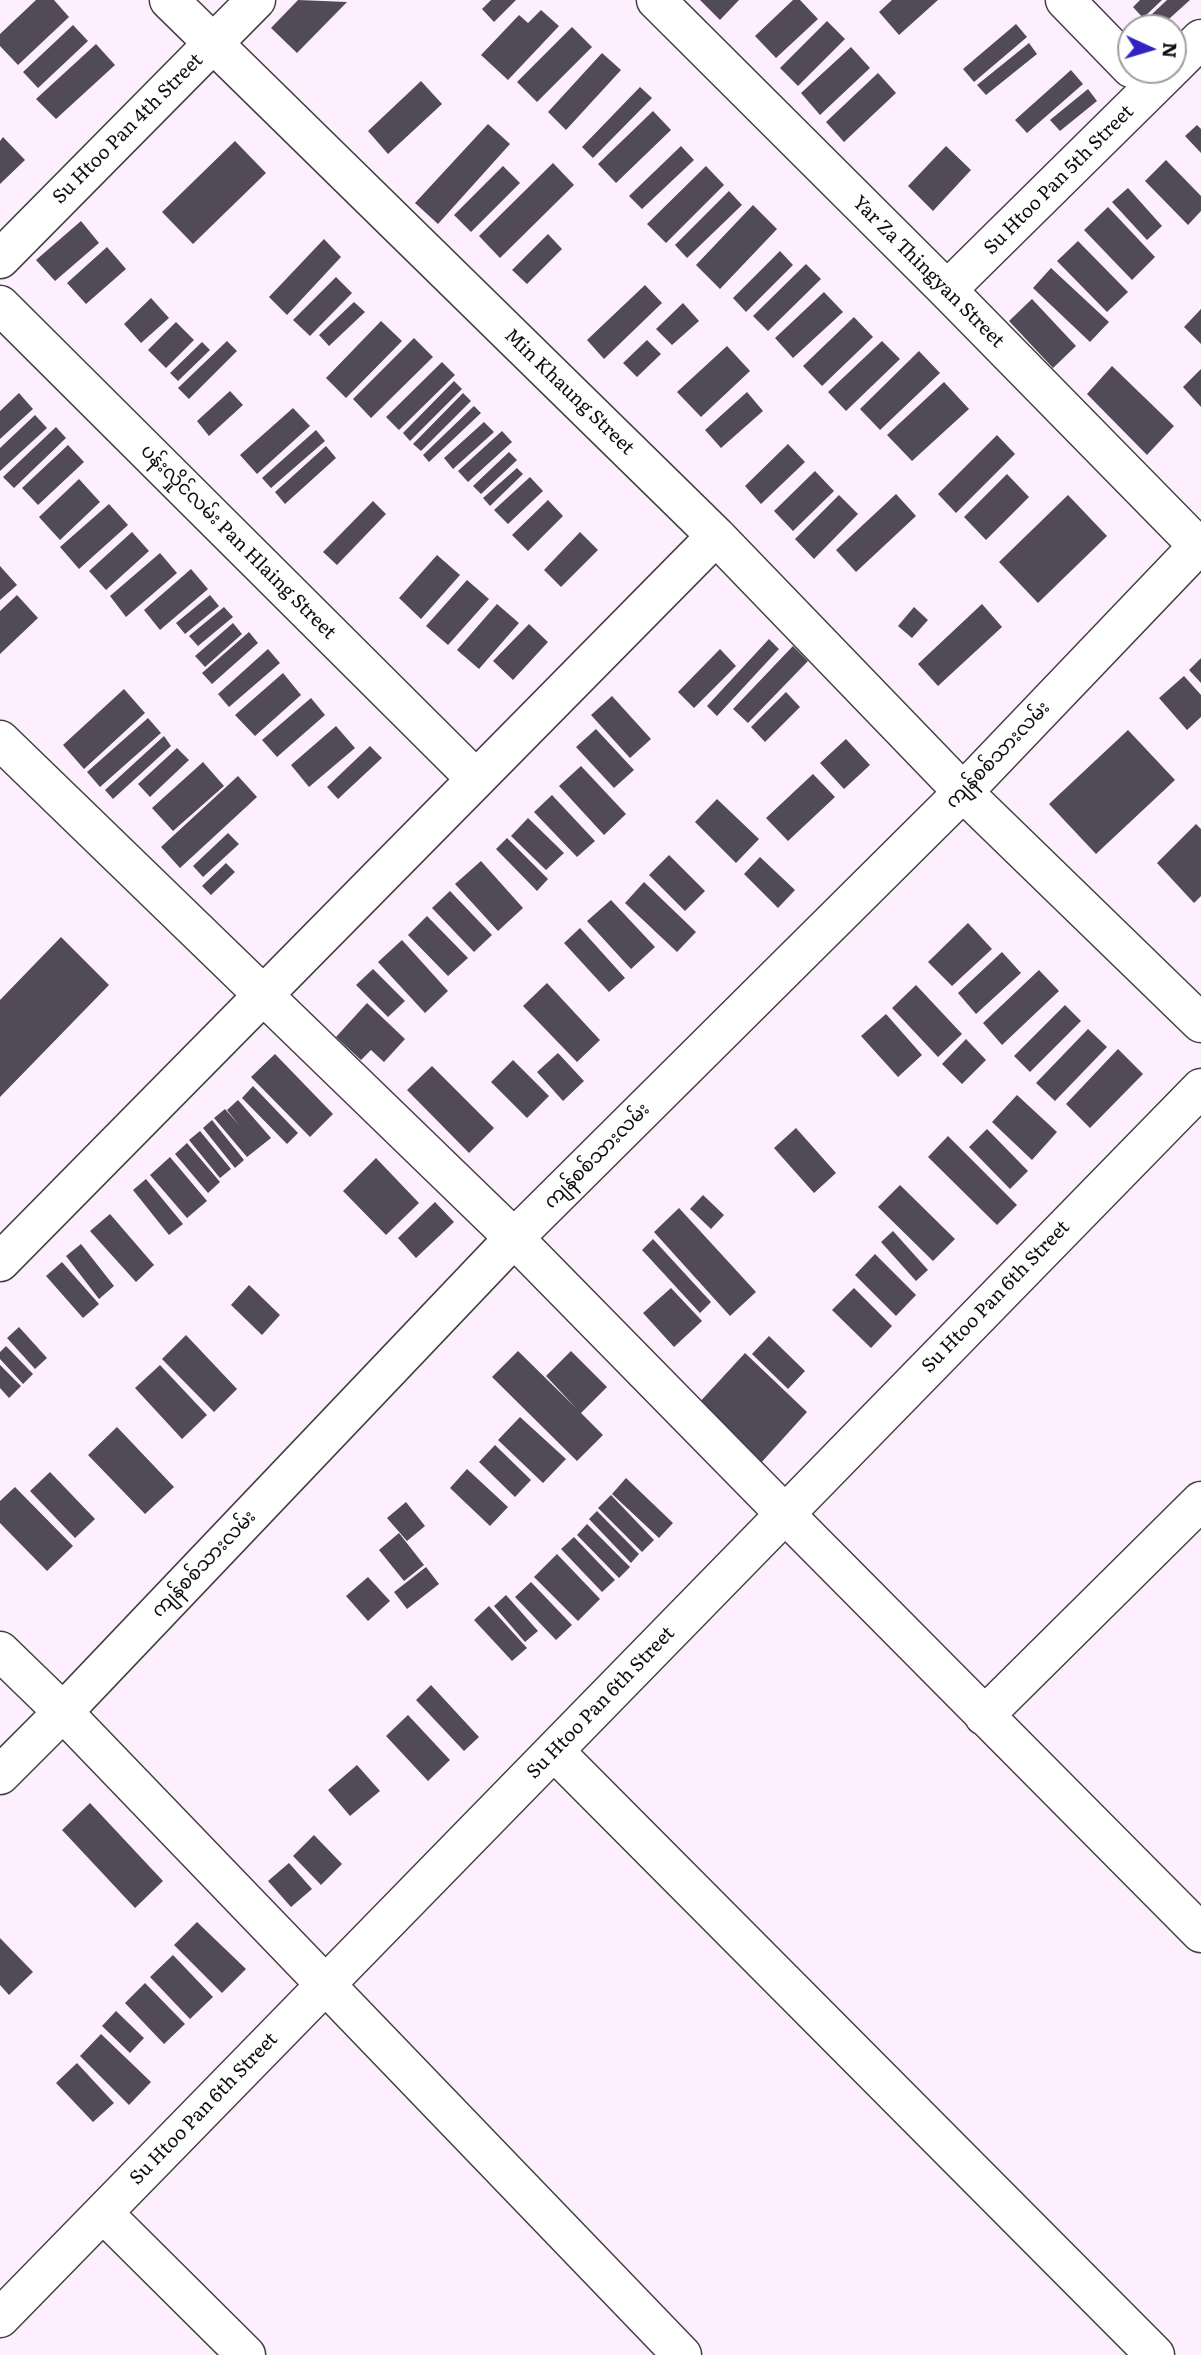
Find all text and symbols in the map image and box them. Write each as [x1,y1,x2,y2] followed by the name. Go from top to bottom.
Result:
[1117,14,1187,84] north arrow
[1156,41,1185,59] text: N
[48,49,208,209] street label: Su Htoo Pan 4th Street
[979,100,1139,260] street label: Su Htoo Pan 5th Street
[847,191,1009,353] street label: Yar Za Thingyan Street
[499,324,639,460] street label: Min Khaung Street
[136,440,340,644] street label: ပန်းလှိုင်လမ်း Pan Hlaing Street
[941,697,1055,813] street label: ကျန်စစ်သားလမ်း
[539,1098,655,1214] street label: ကျန်စစ်သားလမ်း
[917,1216,1075,1378] street label: Su Htoo Pan 6th Street
[147,1506,261,1622] street label: ကျန်စစ်သားလမ်း
[522,1622,680,1784] street label: Su Htoo Pan 6th Street
[125,2028,283,2190] street label: Su Htoo Pan 6th Street

